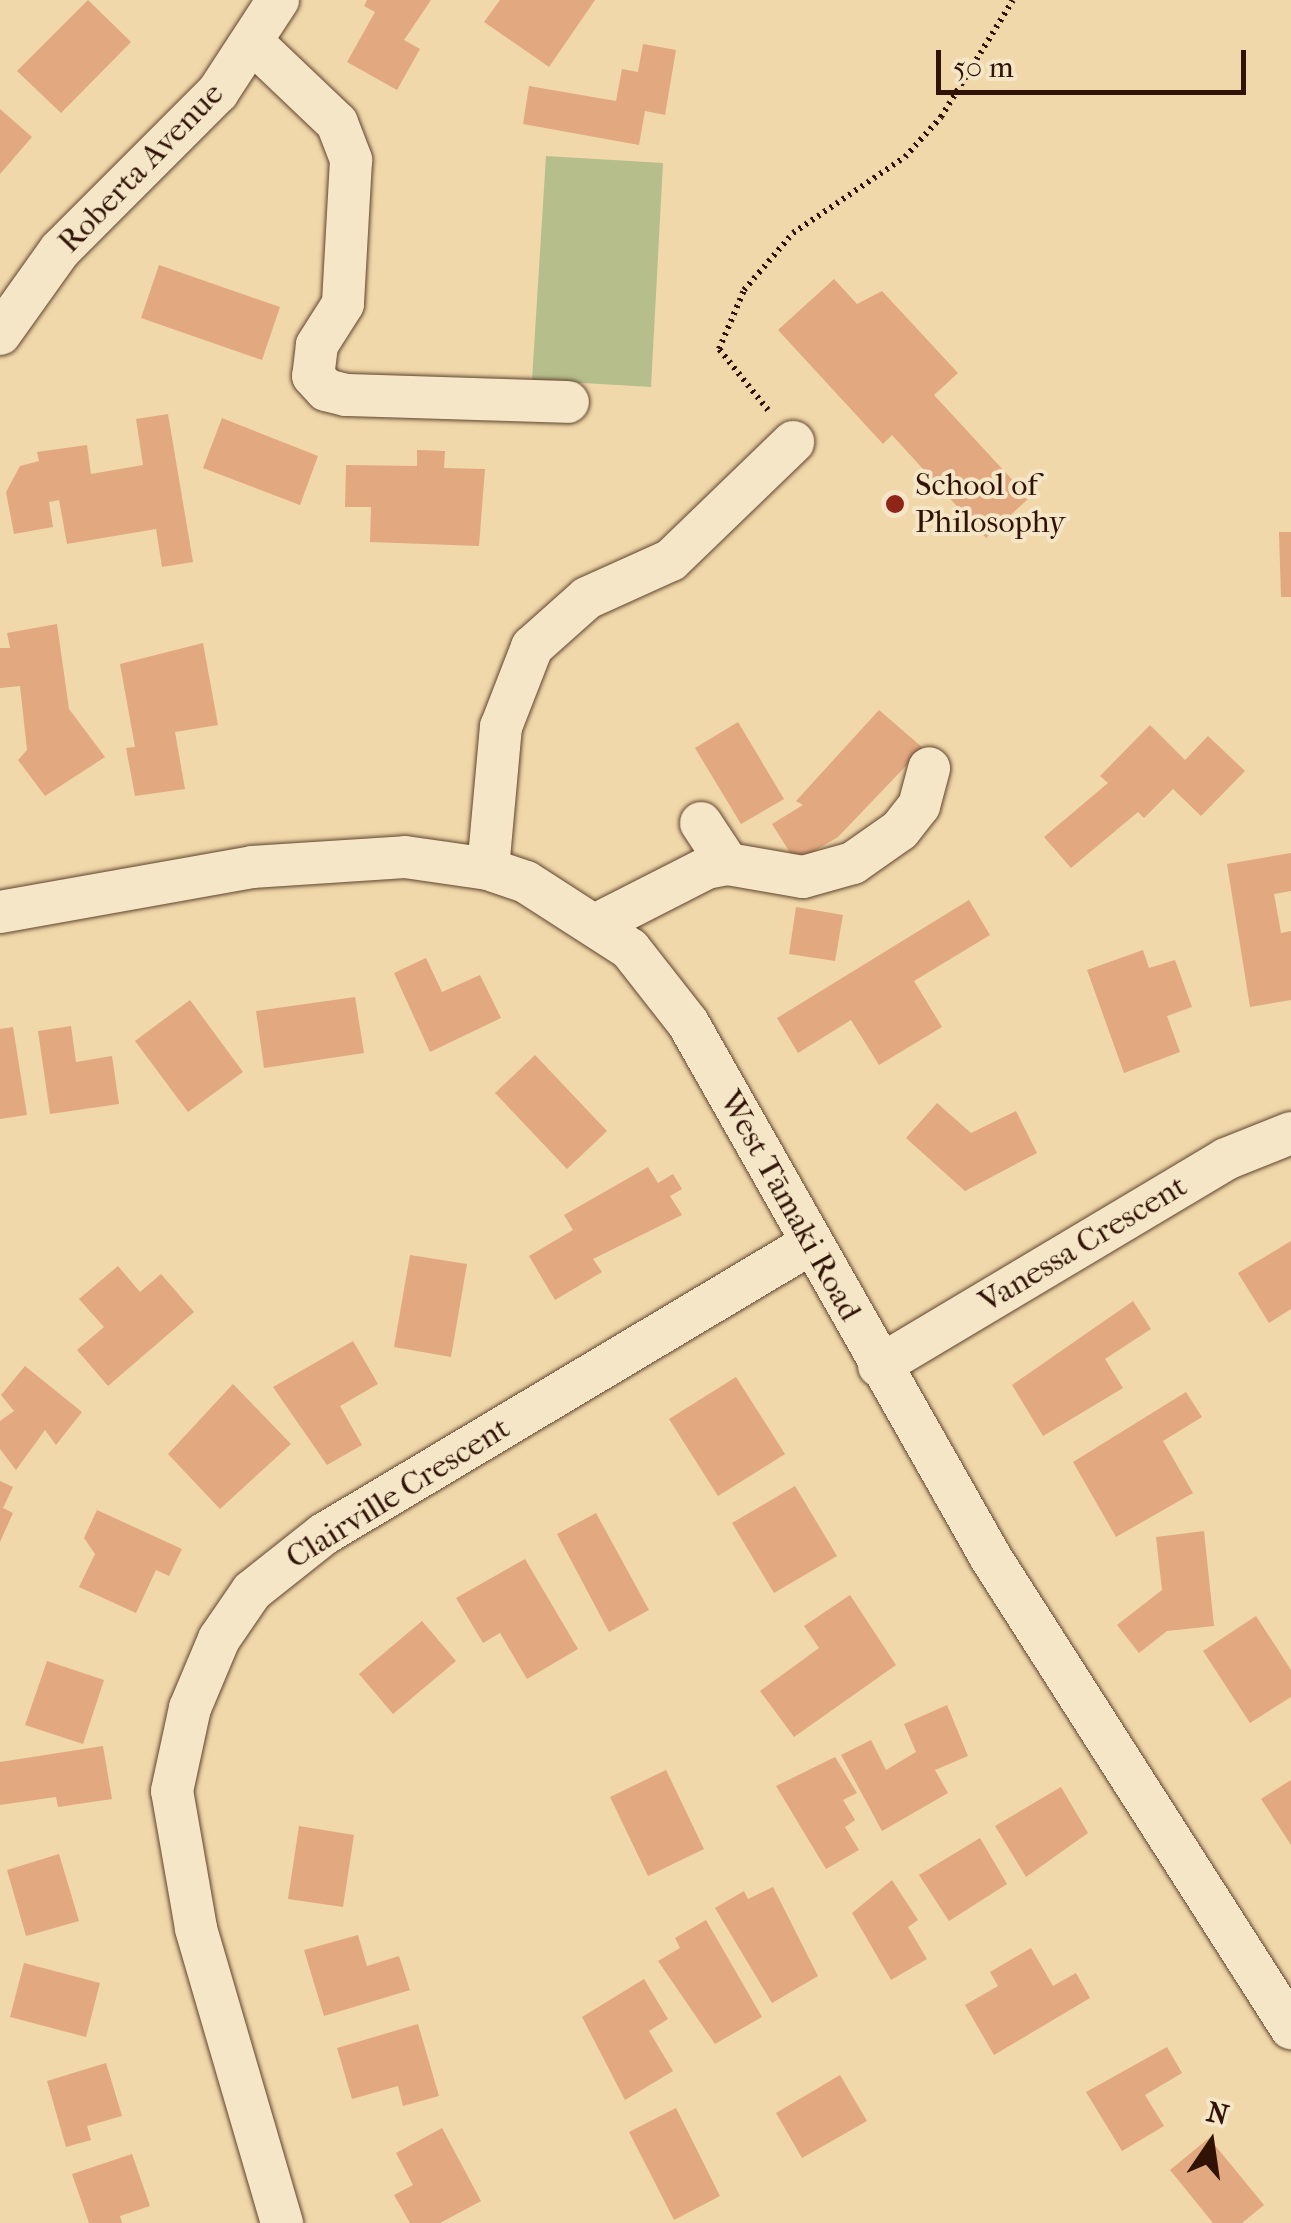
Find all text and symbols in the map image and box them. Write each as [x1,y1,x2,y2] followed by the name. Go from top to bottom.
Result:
[941,30,1251,92] scale bar
[953,50,1014,85] text: 50 m
[50,75,232,261] street label: Roberta Avenue
[915,467,1066,542] place label: School of Philosophy
[884,493,906,515] marker: School of Philosophy
[711,1084,869,1328] street label: West Tāmaki Road
[972,1167,1194,1321] street label: Vanessa Crescent
[279,1409,517,1577] street label: Clairville Crescent
[1161,2093,1261,2193] north arrow
[1204,2095,1232,2132] text: N

